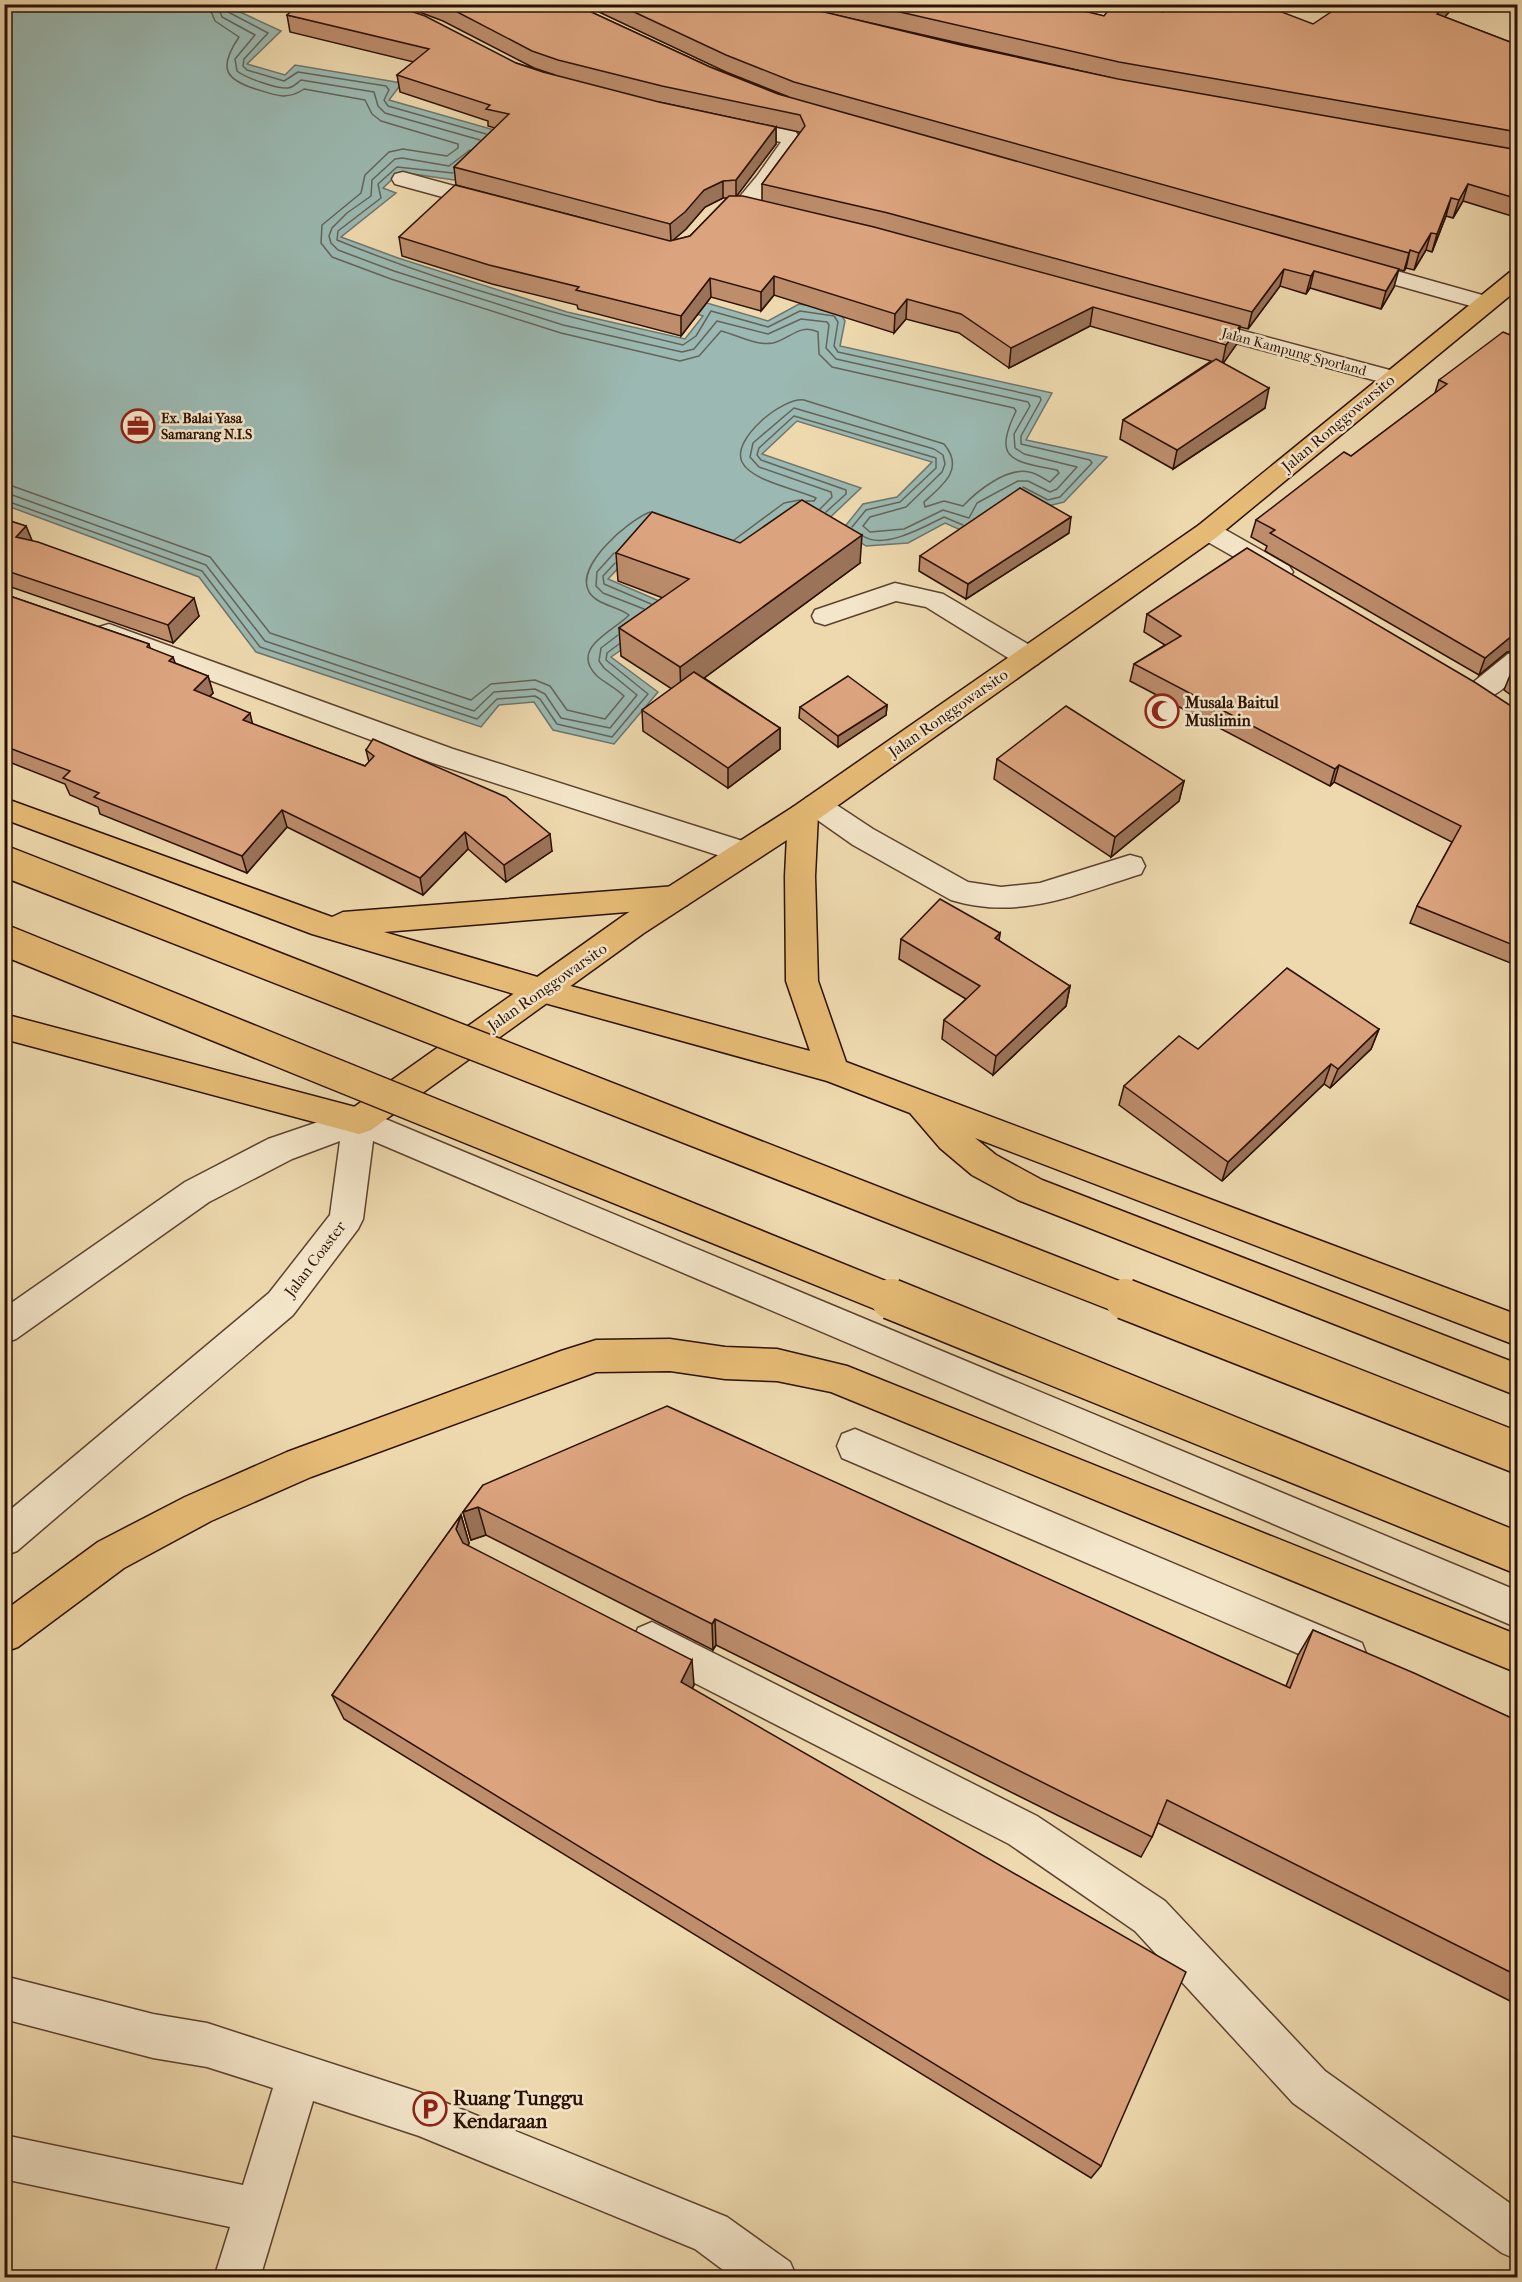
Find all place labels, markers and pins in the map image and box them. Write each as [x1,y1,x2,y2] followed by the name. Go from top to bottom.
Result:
[120,408,156,444] office icon: Ex. Balai Yasa Samarang N.I.S
[161,410,252,443] place label: Ex. Balai Yasa Samarang N.I.S
[1144,693,1180,729] mosque icon: Musala Baitul Muslimin
[1184,693,1279,730] place label: Musala Baitul Muslimin
[453,2087,584,2133] place label: Ruang Tunggu Kendaraan
[412,2091,448,2127] parking icon: Ruang Tunggu Kendaraan

